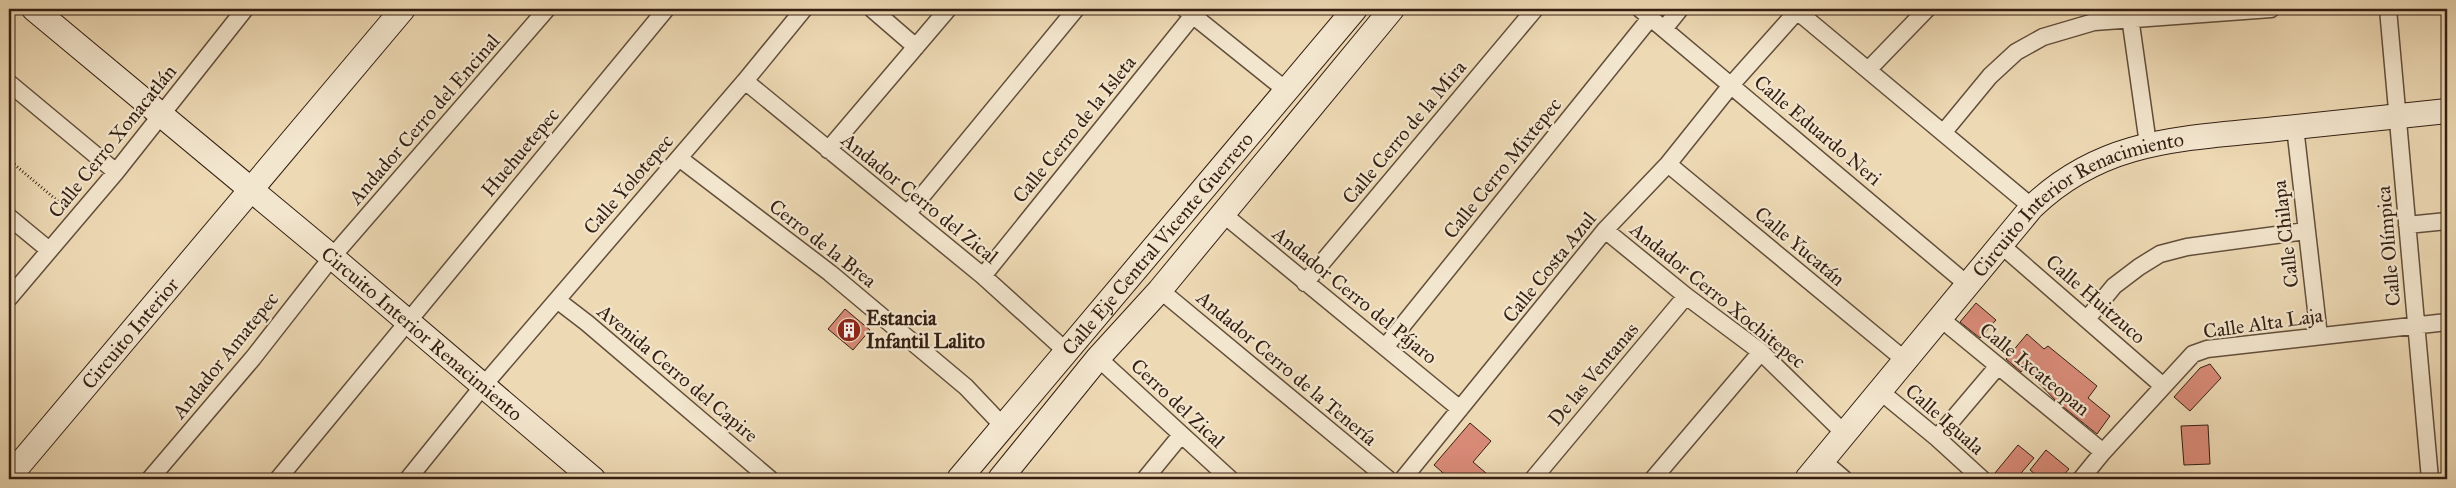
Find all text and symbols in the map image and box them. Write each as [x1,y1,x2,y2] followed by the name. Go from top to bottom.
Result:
[343,28,505,210] street label: Andador Cerro del Encinal
[1007,50,1141,208] street label: Calle Cerro de la Isleta
[1337,55,1471,209] street label: Calle Cerro de la Mira
[43,59,181,222] street label: Calle Cerro Xonacatlán
[1749,70,1887,191] street label: Calle Eduardo Neri
[1438,93,1566,243] street label: Calle Cerro Mixtepec
[476,103,564,201] street label: Huehuetepec
[836,127,1004,269] street label: Andador Cerro del Zical
[1057,127,1258,360] street label: Calle Eje Central Vicente Guerrero
[1967,127,2185,282] street label: Circuito Interior Renacimiento
[578,129,678,239] street label: Calle Yolotepec
[2266,178,2303,289] street label: Calle Chilapa
[2371,184,2405,307] street label: Calle Olímpica
[765,194,882,293] street label: Cerro de la Brea
[1750,201,1850,291] street label: Calle Yucatán
[1497,206,1601,327] street label: Calle Costa Azul
[1625,216,1810,373] street label: Andador Cerro Xochitepec
[1267,221,1442,369] street label: Andador Cerro del Pájaro
[317,241,528,426] street label: Circuito Interior Renacimiento
[2041,249,2151,349] street label: Calle Huitzuco
[76,272,184,394] street label: Circuito Interior
[1191,285,1382,451] street label: Andador Cerro de la Tenería
[166,287,283,424] street label: Andador Amatepec
[592,298,763,447] street label: Avenida Cerro del Capire
[2202,303,2325,343] street label: Calle Alta Laja
[866,306,985,353] place label: Estancia Infantil Lalito
[836,317,862,343] building icon: Estancia Infantil Lalito
[1543,317,1643,431] street label: De las Ventanas
[1975,317,2095,421] street label: Calle Ixcateopan
[1126,353,1230,453] street label: Cerro del Zical
[1900,378,1990,461] street label: Calle Iguala

